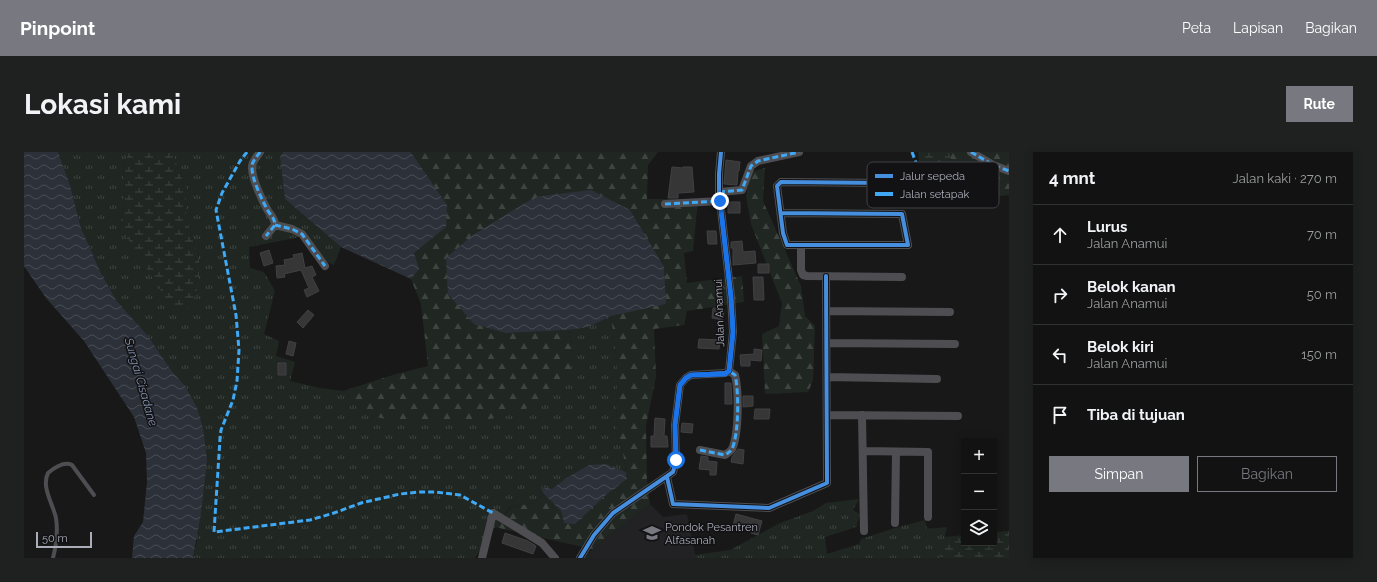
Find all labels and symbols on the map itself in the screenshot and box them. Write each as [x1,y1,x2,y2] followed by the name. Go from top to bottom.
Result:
[867,162,999,208] legend
[900,170,965,183] text: Jalur sepeda
[900,188,970,201] text: Jalan setapak
[711,192,729,210] route end
[712,279,727,347] street label: Jalan Anamui
[121,335,160,428] water label: Sungai Cisadane
[667,451,685,469] route start
[665,521,758,547] place label: Pondok Pesantren Alfasanah
[642,523,662,543] school or university icon: Pondok Pesantren Alfasanah
[36,530,92,549] scale bar

